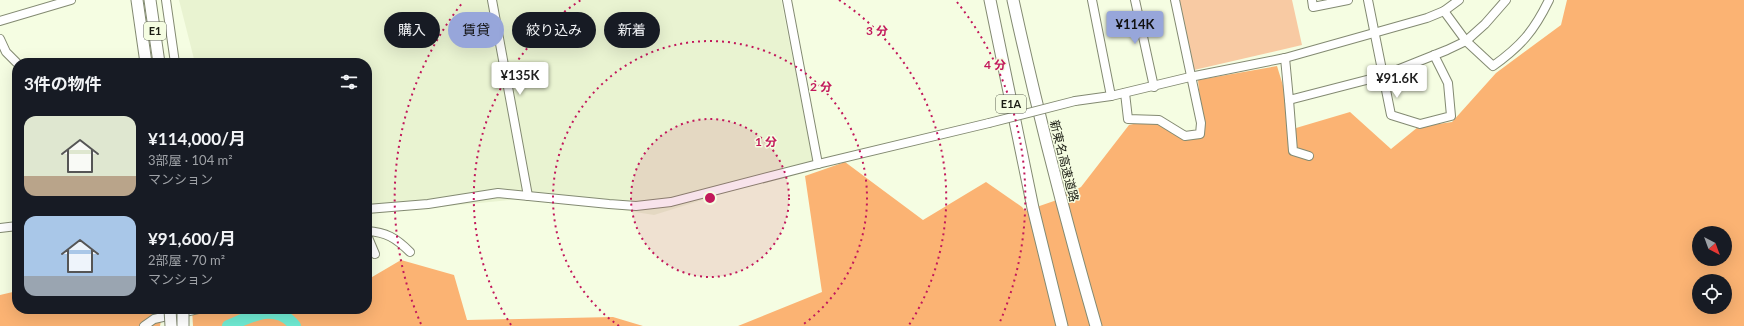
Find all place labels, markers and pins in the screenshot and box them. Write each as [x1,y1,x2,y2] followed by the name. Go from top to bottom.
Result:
[1107,11,1163,45] pin: ¥114K
[492,62,548,96] pin: ¥135K
[1364,65,1430,99] pin: ¥91.6K
[703,191,717,205] centre of rings

